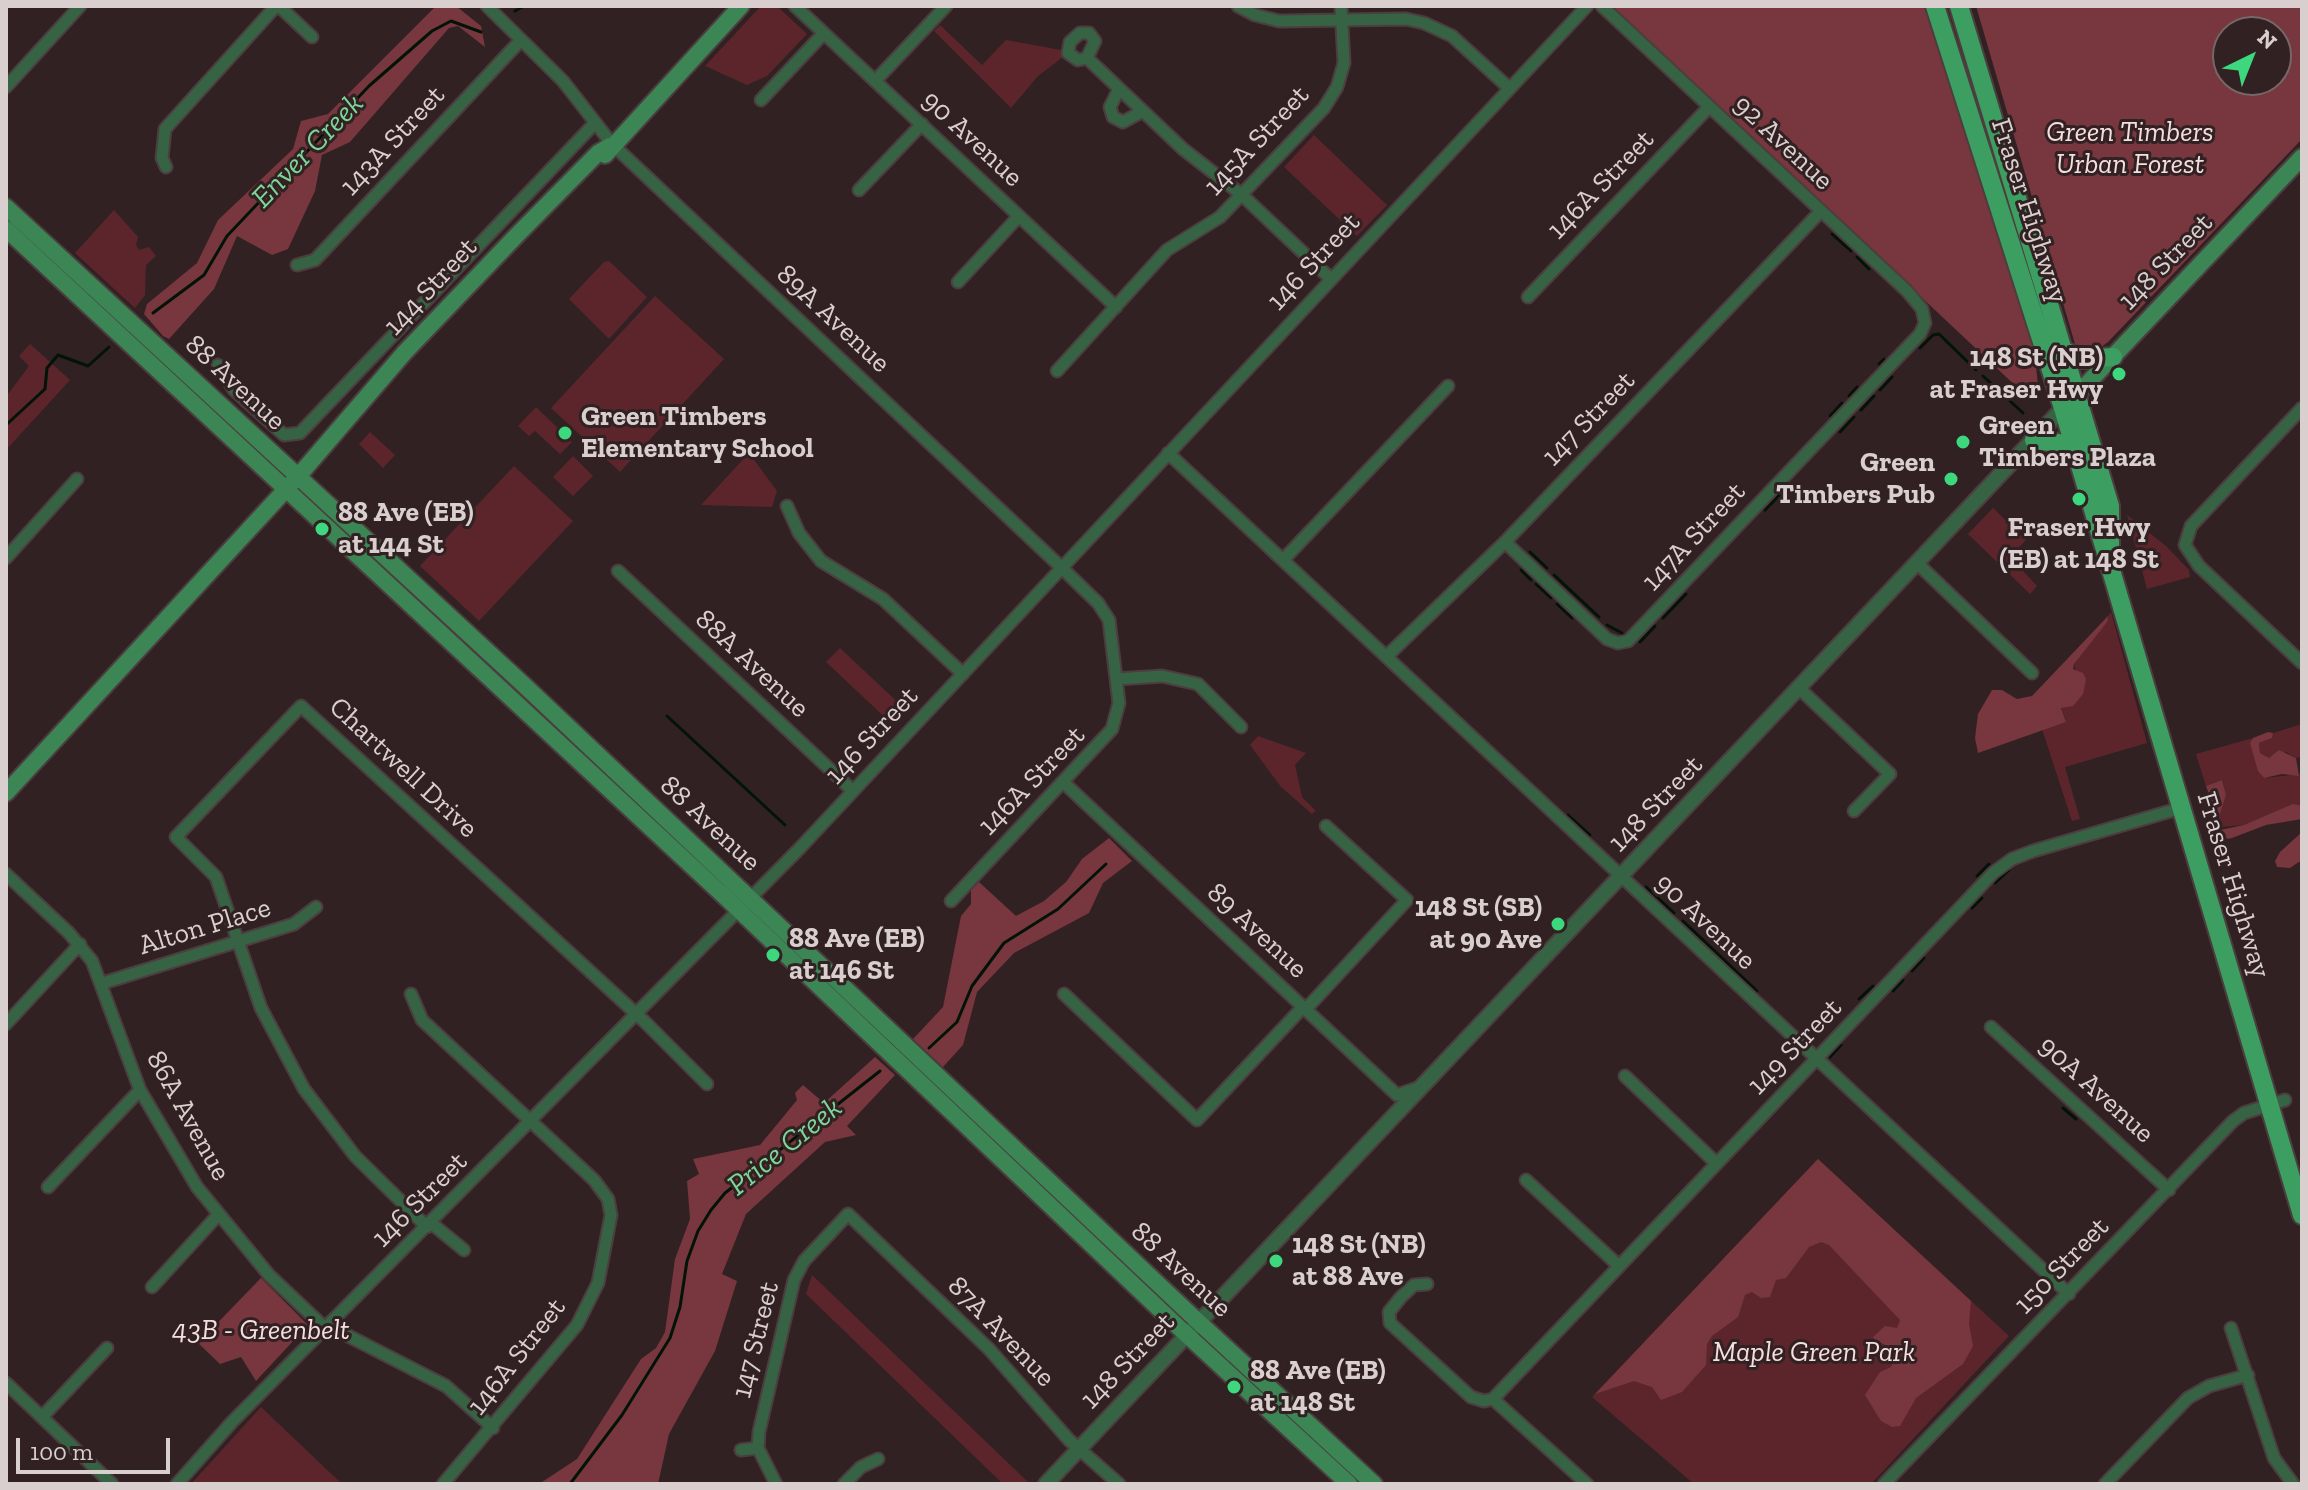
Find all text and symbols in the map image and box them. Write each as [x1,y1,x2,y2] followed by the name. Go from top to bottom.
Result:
[2212,16,2292,96] north arrow
[2252,24,2283,55] text: N
[334,79,452,203] street label: 143A Street
[1197,79,1317,203] street label: 145A Street
[914,84,1030,194] street label: 90 Avenue
[245,86,371,216] water label: Enver Creek
[1726,88,1840,198] street label: 92 Avenue
[1983,114,2075,308] street label: Fraser Highway
[2046,116,2214,182] park label: Green Timbers Urban Forest
[1541,123,1661,247] street label: 146A Street
[1260,206,1368,318] street label: 146 Street
[2112,207,2220,317] street label: 148 Street
[377,231,485,343] street label: 144 Street
[769,258,897,380] street label: 89A Avenue
[178,328,292,438] street label: 88 Avenue
[1930,341,2103,407] place label: 148 St (NB) at Fraser Hwy
[1536,365,1642,473] street label: 147 Street
[2110,365,2128,383] marker: 148 St (NB) at Fraser Hwy
[581,400,814,466] place label: Green Timbers Elementary School
[1979,409,2156,475] place label: Green Timbers Plaza
[556,424,574,442] marker: Green Timbers Elementary School
[1954,433,1972,451] marker: Green Timbers Plaza
[1776,446,1935,512] place label: Green Timbers Pub
[1942,470,1960,488] marker: Green Timbers Pub
[1635,476,1753,598] street label: 147A Street
[2070,490,2088,508] marker: Fraser Hwy (EB) at 148 St
[338,496,474,562] place label: 88 Ave (EB) at 144 St
[1999,511,2159,577] place label: Fraser Hwy (EB) at 148 St
[313,520,331,538] marker: 88 Ave (EB) at 144 St
[688,603,816,725] street label: 88A Avenue
[818,680,926,792] street label: 146 Street
[322,691,484,845] street label: Chartwell Drive
[972,719,1092,843] street label: 146A Street
[1602,749,1710,859] street label: 148 Street
[653,769,767,879] street label: 88 Avenue
[2189,788,2277,982] street label: Fraser Highway
[1647,867,1763,977] street label: 90 Avenue
[1200,876,1314,986] street label: 89 Avenue
[135,891,275,963] street label: Alton Place
[1415,891,1542,957] place label: 148 St (SB) at 90 Ave
[1549,915,1567,933] marker: 148 St (SB) at 90 Ave
[789,922,925,988] place label: 88 Ave (EB) at 146 St
[764,946,782,964] marker: 88 Ave (EB) at 146 St
[1741,992,1849,1102] street label: 149 Street
[2031,1029,2161,1151] street label: 90A Avenue
[139,1045,237,1187] street label: 86A Avenue
[721,1090,849,1204] water label: Price Creek
[365,1145,475,1255] street label: 146 Street
[2008,1211,2116,1321] street label: 150 Street
[1124,1215,1238,1325] street label: 88 Avenue
[1292,1228,1426,1294] place label: 148 St (NB) at 88 Ave
[1267,1252,1285,1270] marker: 148 St (NB) at 88 Ave
[940,1270,1062,1394] street label: 87A Avenue
[725,1278,787,1402] street label: 147 Street
[461,1292,573,1422] street label: 146A Street
[1074,1306,1182,1416] street label: 148 Street
[172,1314,350,1348] park label: 43B - Greenbelt
[1713,1336,1915,1370] park label: Maple Green Park
[1250,1354,1386,1420] place label: 88 Ave (EB) at 148 St
[1225,1378,1243,1396] marker: 88 Ave (EB) at 148 St
[20,1422,174,1472] scale bar
[30,1437,93,1466] text: 100 m

